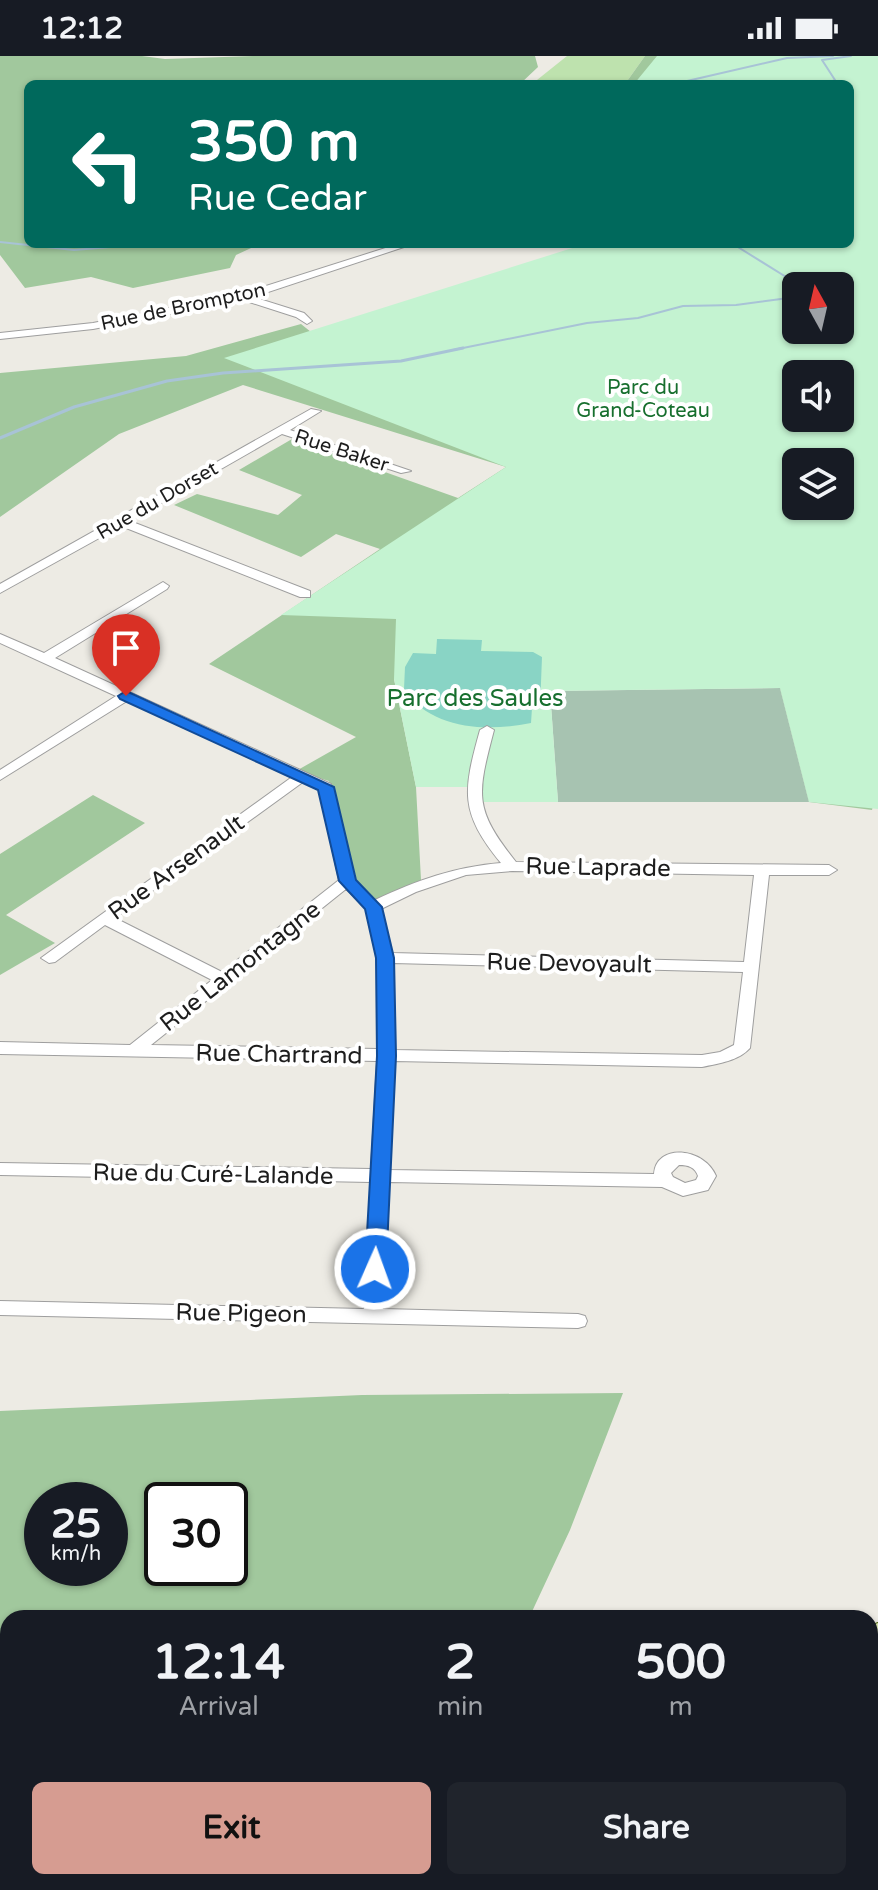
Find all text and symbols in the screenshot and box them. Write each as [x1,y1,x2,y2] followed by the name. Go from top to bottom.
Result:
[40,10,123,47] text: 12:12
[188,109,359,176] text: 350 m
[56,112,160,216] icon: left
[188,177,367,220] text: Rue Cedar
[782,272,854,344] north arrow
[782,272,854,520] map controls
[99,278,268,336] street label: Rue de Brompton
[782,360,854,432] button: sound
[576,376,710,423] park label: Parc du Grand-Coteau
[291,424,392,478] street label: Rue Baker
[782,448,854,520] button: layers
[93,456,223,545] street label: Rue du Dorset
[92,614,160,696] pin
[104,626,148,670] icon: arrive
[386,684,564,713] park label: Parc des Saules
[102,808,250,927] street label: Rue Arsenault
[525,852,671,883] street label: Rue Laprade
[154,895,326,1038] street label: Rue Lamontagne
[486,948,652,979] street label: Rue Devoyault
[195,1039,363,1070] street label: Rue Chartrand
[92,1158,334,1191] street label: Rue du Curé-Lalande
[333,1227,417,1311] position arrow
[175,1298,307,1329] street label: Rue Pigeon
[144,1482,248,1586] speed limit sign: 30
[51,1500,101,1548] text: 25
[51,1542,101,1566] text: km/h
[152,1634,285,1692] text: 12:14
[445,1634,475,1692] text: 2
[635,1634,726,1692] text: 500
[178,1691,259,1722] text: Arrival
[437,1691,483,1722] text: min
[669,1691,693,1722] text: m
[32,1782,431,1874] button: Exit
[447,1782,846,1874] button: Share

